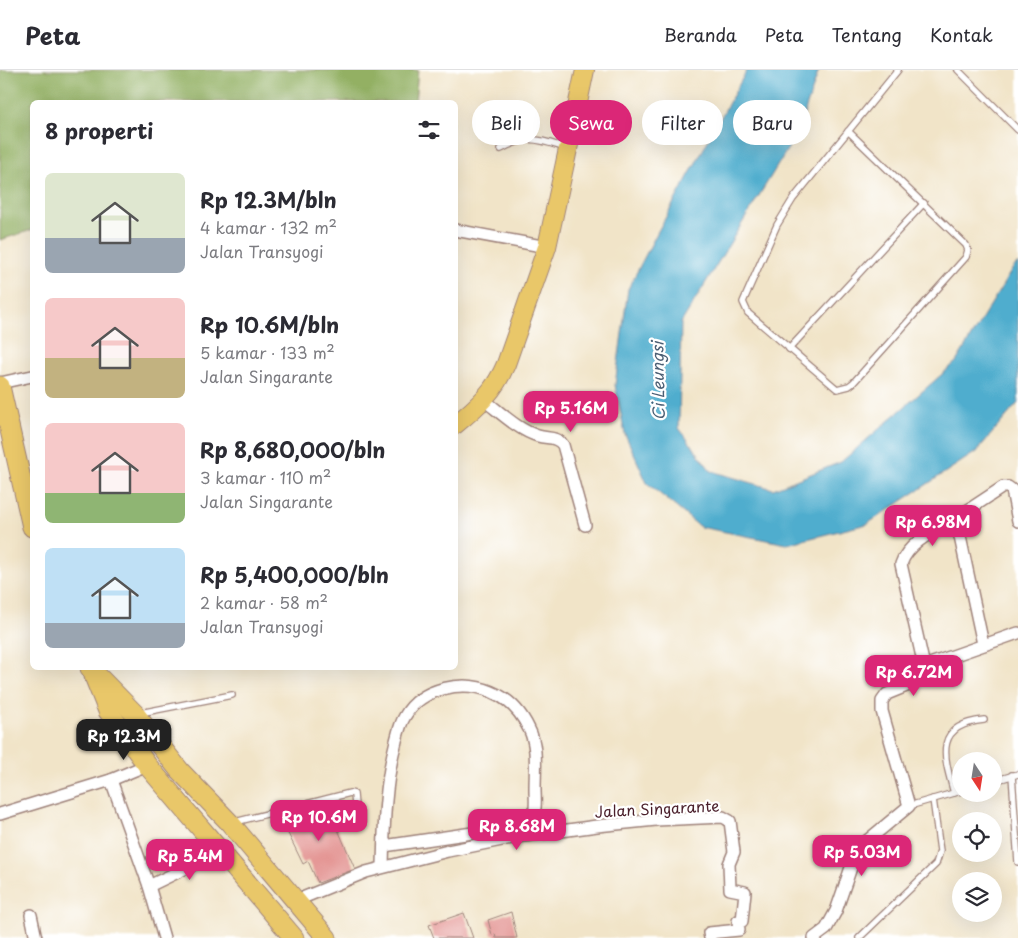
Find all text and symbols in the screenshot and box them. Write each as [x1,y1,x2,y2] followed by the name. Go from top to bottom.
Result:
[25,17,81,53] text: Peta
[664,21,737,48] text: Beranda
[765,21,803,48] text: Peta
[831,21,902,48] text: Tentang
[930,21,993,48] text: Kontak
[472,100,540,145] chip: Beli
[550,100,632,145] chip: Sewa
[642,100,723,145] chip: Filter
[733,100,811,145] chip: Baru
[45,114,153,146] text: 8 properti
[415,116,443,144] icon: filters
[200,183,337,215] text: Rp 12.3M/bln
[85,193,145,253] icon: home
[200,215,337,239] text: 4 kamar · 132 m²
[200,239,324,263] text: Jalan Transyogi
[200,308,339,340] text: Rp 10.6M/bln
[85,318,145,378] icon: home
[644,339,670,421] water label: Ci Leungsi
[200,340,335,364] text: 5 kamar · 133 m²
[200,364,333,388] text: Jalan Singarante
[519,390,623,433] pin: Rp 5.16M
[534,395,608,419] text: Rp 5.16M
[200,433,385,465] text: Rp 8,680,000/bln
[85,443,145,503] icon: home
[200,465,331,489] text: 3 kamar · 110 m²
[200,489,333,513] text: Jalan Singarante
[881,504,985,547] pin: Rp 6.98M
[895,509,971,533] text: Rp 6.98M
[200,558,389,590] text: Rp 5,400,000/bln
[85,568,145,628] icon: home
[200,590,328,614] text: 2 kamar · 58 m²
[200,614,324,638] text: Jalan Transyogi
[862,654,966,697] pin: Rp 6.72M
[876,659,952,683] text: Rp 6.72M
[72,718,176,761] pin: Rp 12.3M
[87,723,161,747] text: Rp 12.3M
[952,752,1002,802] north arrow
[952,752,1002,922] map controls
[594,793,720,823] street label: Jalan Singarante
[267,800,371,842] pin: Rp 10.6M
[281,804,357,828] text: Rp 10.6M
[465,808,569,851] pin: Rp 8.68M
[952,812,1002,862] button: locate
[479,813,555,837] text: Rp 8.68M
[810,834,914,877] pin: Rp 5.03M
[144,838,236,881] pin: Rp 5.4M
[823,839,901,863] text: Rp 5.03M
[157,843,223,867] text: Rp 5.4M
[952,872,1002,922] button: layers

